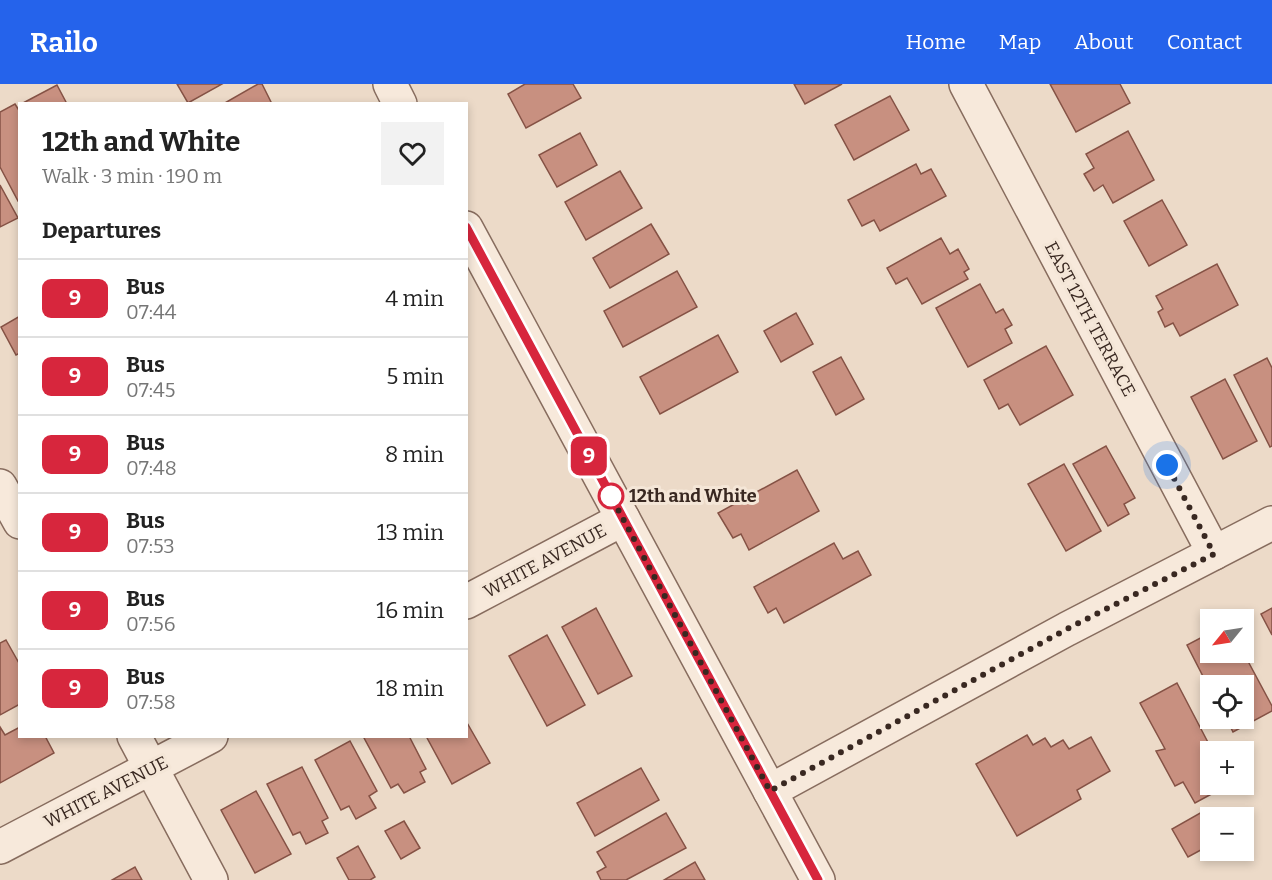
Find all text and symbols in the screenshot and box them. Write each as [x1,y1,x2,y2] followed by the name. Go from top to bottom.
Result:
[30,26,98,59] text: Railo
[906,29,966,55] text: Home
[999,29,1041,55] text: Map
[1074,29,1134,55] text: About
[1167,29,1242,55] text: Contact
[381,122,444,185] button: heart
[42,125,240,158] text: 12th and White
[42,164,222,188] text: Walk · 3 min · 190 m
[42,217,161,244] text: Departures
[1040,238,1140,400] street label: EAST 12TH TERRACE
[126,273,165,300] text: Bus
[69,285,81,311] text: 9
[385,285,444,312] text: 4 min
[126,300,177,324] text: 07:44
[126,351,165,378] text: Bus
[69,363,81,389] text: 9
[386,363,444,390] text: 5 min
[126,378,175,402] text: 07:45
[126,429,165,456] text: Bus
[570,436,608,476] line badge: 9
[69,441,81,467] text: 9
[385,441,444,468] text: 8 min
[583,443,595,469] text: 9
[1152,450,1182,480] your location
[126,456,177,480] text: 07:48
[598,483,624,509] marker: 12th and White
[629,485,757,507] place label: 12th and White
[126,507,165,534] text: Bus
[69,519,81,545] text: 9
[377,519,444,546] text: 13 min
[480,519,610,603] street label: WHITE AVENUE
[126,534,175,558] text: 07:53
[126,585,165,612] text: Bus
[69,597,81,623] text: 9
[376,597,444,624] text: 16 min
[1200,609,1254,663] north arrow
[1200,609,1254,861] map controls
[126,612,176,636] text: 07:56
[126,663,165,690] text: Bus
[69,675,81,701] text: 9
[376,675,444,702] text: 18 min
[1200,675,1254,729] button: locate
[126,690,176,714] text: 07:58
[1200,741,1254,795] button: +
[40,751,172,833] street label: WHITE AVENUE
[1200,807,1254,861] button: −

